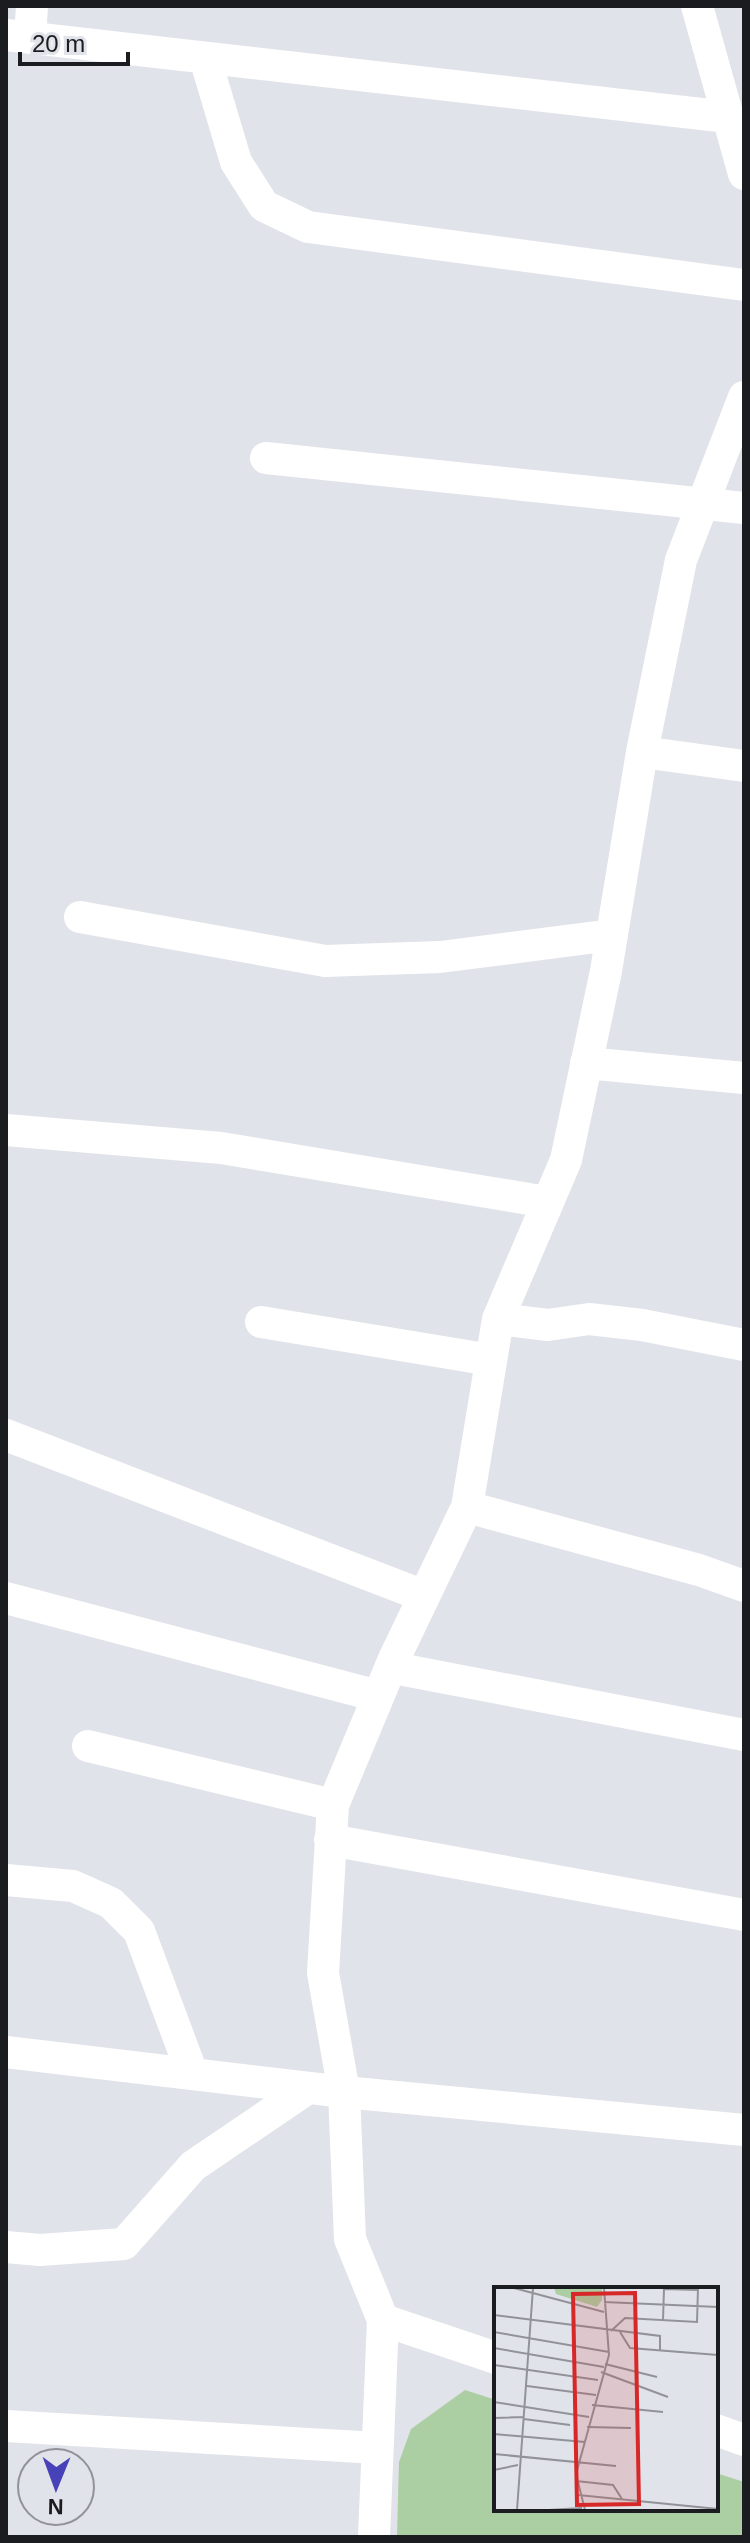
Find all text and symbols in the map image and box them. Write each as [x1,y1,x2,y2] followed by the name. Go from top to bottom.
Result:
[20,16,128,66] scale bar
[32,30,85,57] text: 20 m
[494,2287,718,2511] inset map
[16,2447,96,2527] north arrow
[47,2494,64,2519] text: N

